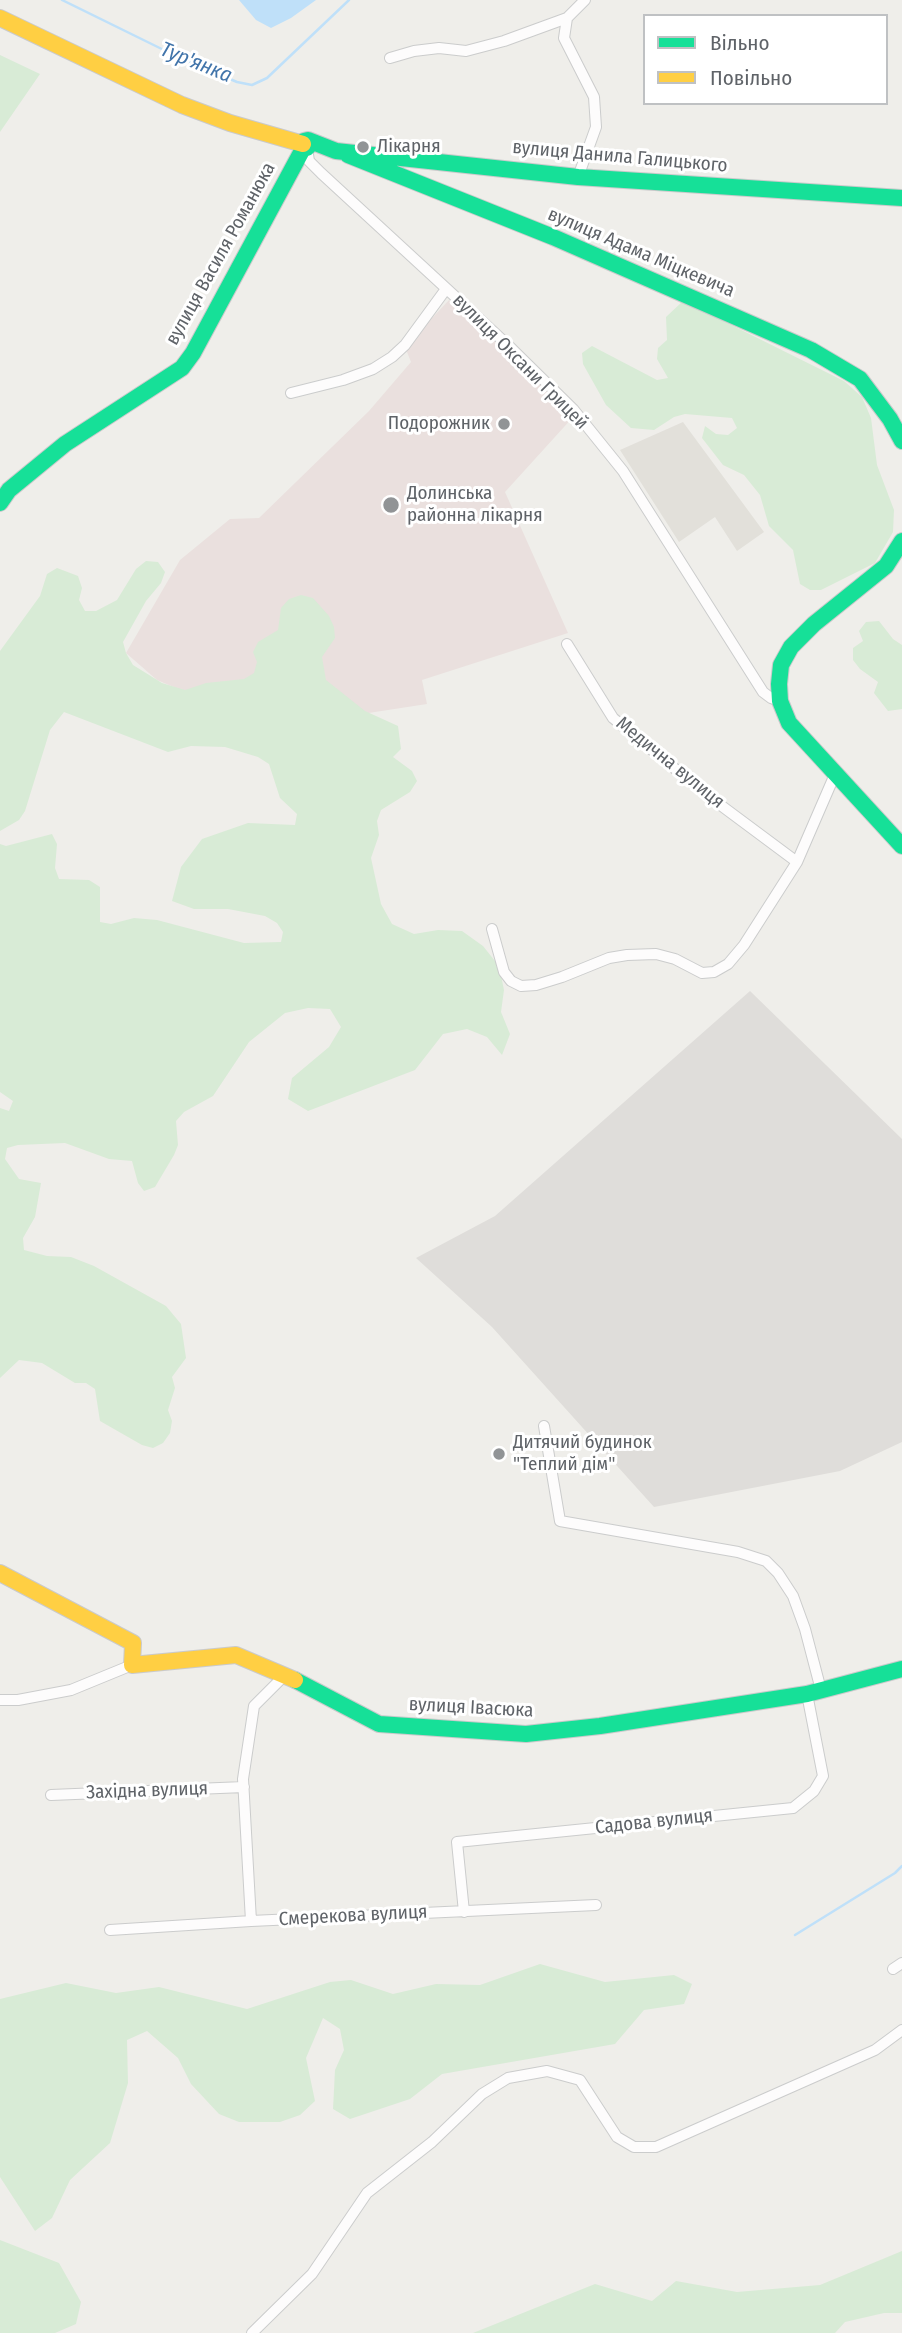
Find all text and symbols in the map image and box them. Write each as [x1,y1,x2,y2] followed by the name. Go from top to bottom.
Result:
[643,14,888,105] legend
[710,30,770,56] text: Вільно
[156,37,236,89] water label: Тур'янка
[710,65,792,91] text: Повільно
[377,136,441,158] place label: Лікарня
[512,136,728,178] street label: вулиця Данила Галицького
[355,139,371,155] marker: Лікарня
[161,159,281,349] street label: вулиця Василя Романюка
[544,203,738,303] street label: вулиця Адама Міцкевича
[447,289,593,435] street label: вулиця Оксани Грицей
[388,413,490,435] place label: Подорожник
[496,416,512,432] marker: Подорожник
[407,483,543,527] place label: Долинська районна лікарня
[381,495,401,515] marker: Долинська районна лікарня
[611,712,729,814] street label: Медична вулиця
[513,1432,652,1476] place label: Дитячий будинок "Теплий дім"
[491,1446,507,1462] marker: Дитячий будинок "Теплий дім"
[408,1693,534,1723] street label: вулиця Івасюка
[86,1777,208,1805] street label: Західна вулиця
[594,1804,714,1840] street label: Садова вулиця
[278,1901,428,1931] street label: Смерекова вулиця

